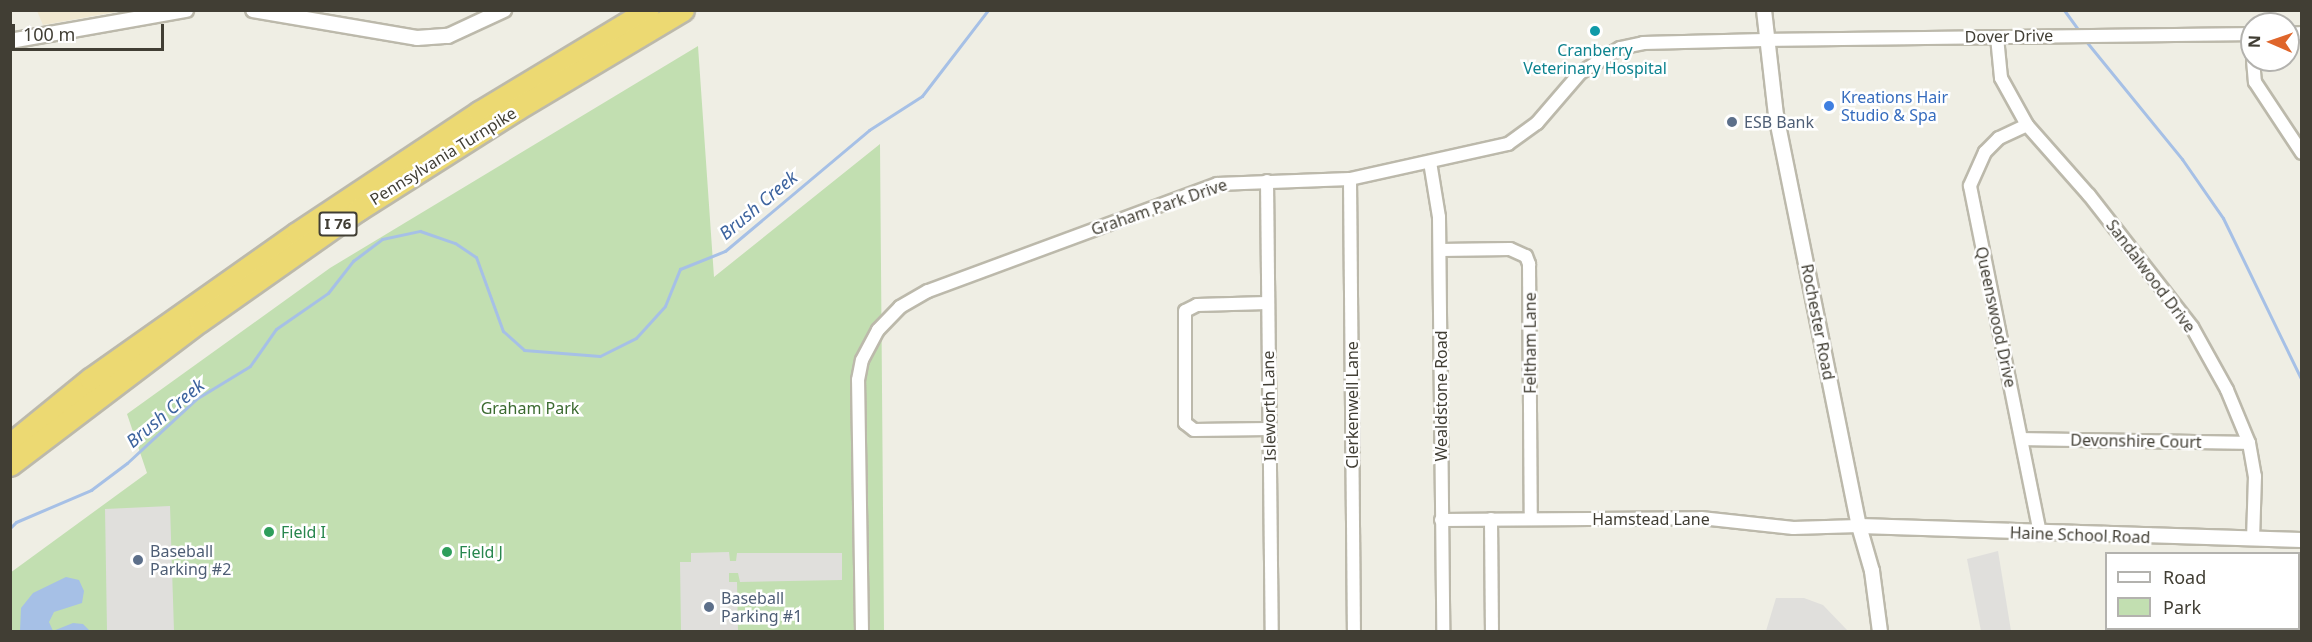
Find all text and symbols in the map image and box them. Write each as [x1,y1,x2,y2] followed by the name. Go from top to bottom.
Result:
[15,12,166,50] scale bar
[2240,12,2300,72] north arrow
[23,22,75,46] text: 100 m
[1588,24,1602,38] marker: Cranberry Veterinary Hospital
[1965,26,2053,46] street label: Dover Drive
[2243,35,2265,48] text: N
[1523,40,1667,78] place label: Cranberry Veterinary Hospital
[1841,87,1948,125] place label: Kreations Hair Studio & Spa
[1822,99,1836,113] marker: Kreations Hair Studio & Spa
[366,103,520,209] street label: Pennsylvania Turnpike
[1744,112,1814,132] place label: ESB Bank
[1725,115,1739,129] marker: ESB Bank
[714,166,802,244] water label: Brush Creek
[1089,175,1229,239] street label: Graham Park Drive
[318,212,358,236] road number: I 76
[2102,216,2200,336] street label: Sandalwood Drive
[1972,245,2020,389] street label: Queenswood Drive
[1797,262,1839,382] street label: Rochester Road
[1520,292,1540,394] street label: Feltham Lane
[1431,330,1451,462] street label: Wealdstone Road
[1342,341,1362,469] street label: Clerkenwell Lane
[1258,350,1280,462] street label: Isleworth Lane
[121,374,209,452] water label: Brush Creek
[481,398,579,418] park label: Graham Park
[2070,430,2202,452] street label: Devonshire Court
[1592,509,1710,529] street label: Hamstead Lane
[281,522,326,542] place label: Field I
[2009,523,2151,547] street label: Haine School Road
[262,525,276,539] marker: Field I
[150,541,231,579] place label: Baseball Parking #2
[459,542,503,562] place label: Field J
[440,545,454,559] marker: Field J
[2105,552,2300,630] legend
[131,553,145,567] marker: Baseball Parking #2
[2163,565,2206,589] text: Road
[721,588,802,626] place label: Baseball Parking #1
[2163,595,2201,619] text: Park
[702,600,716,614] marker: Baseball Parking #1

